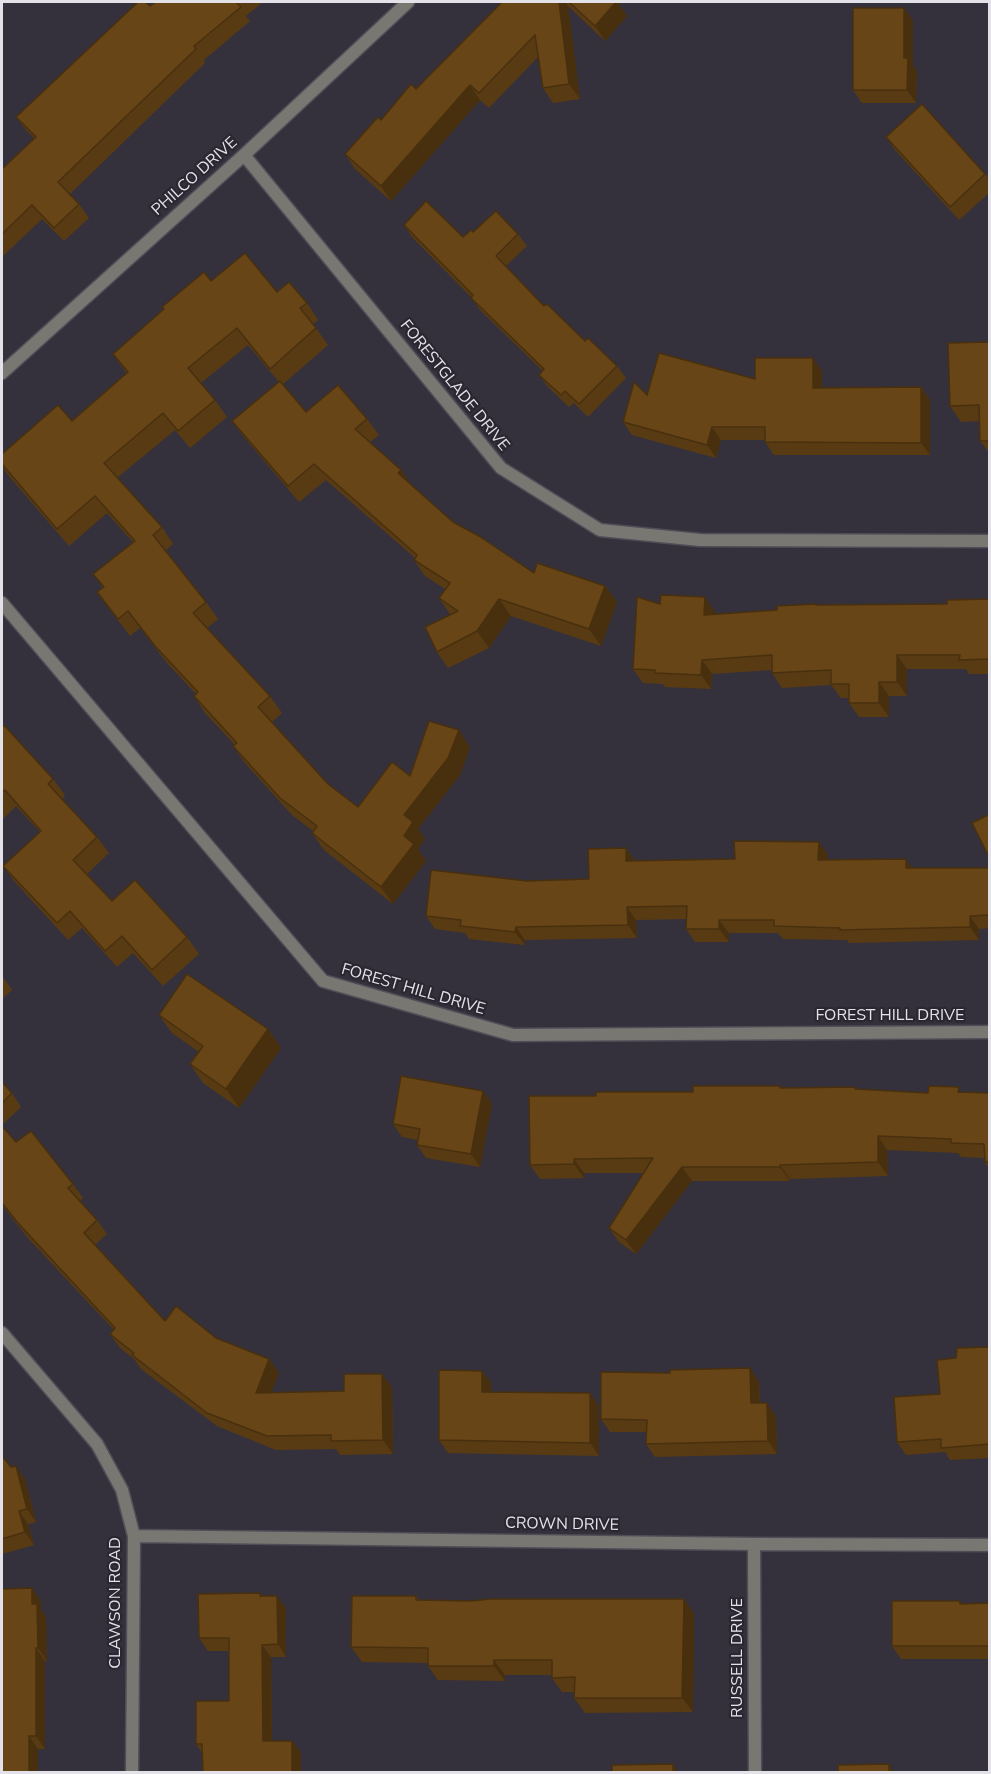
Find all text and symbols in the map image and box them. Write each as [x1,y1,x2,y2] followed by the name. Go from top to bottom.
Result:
[148,134,242,220] street label: PHILCO DRIVE
[395,317,513,455] street label: FORESTGLADE DRIVE
[339,960,487,1020] street label: FOREST HILL DRIVE
[816,1006,964,1026] street label: FOREST HILL DRIVE
[505,1514,619,1536] street label: CROWN DRIVE
[106,1537,126,1669] street label: CLAWSON ROAD
[728,1598,748,1718] street label: RUSSELL DRIVE

